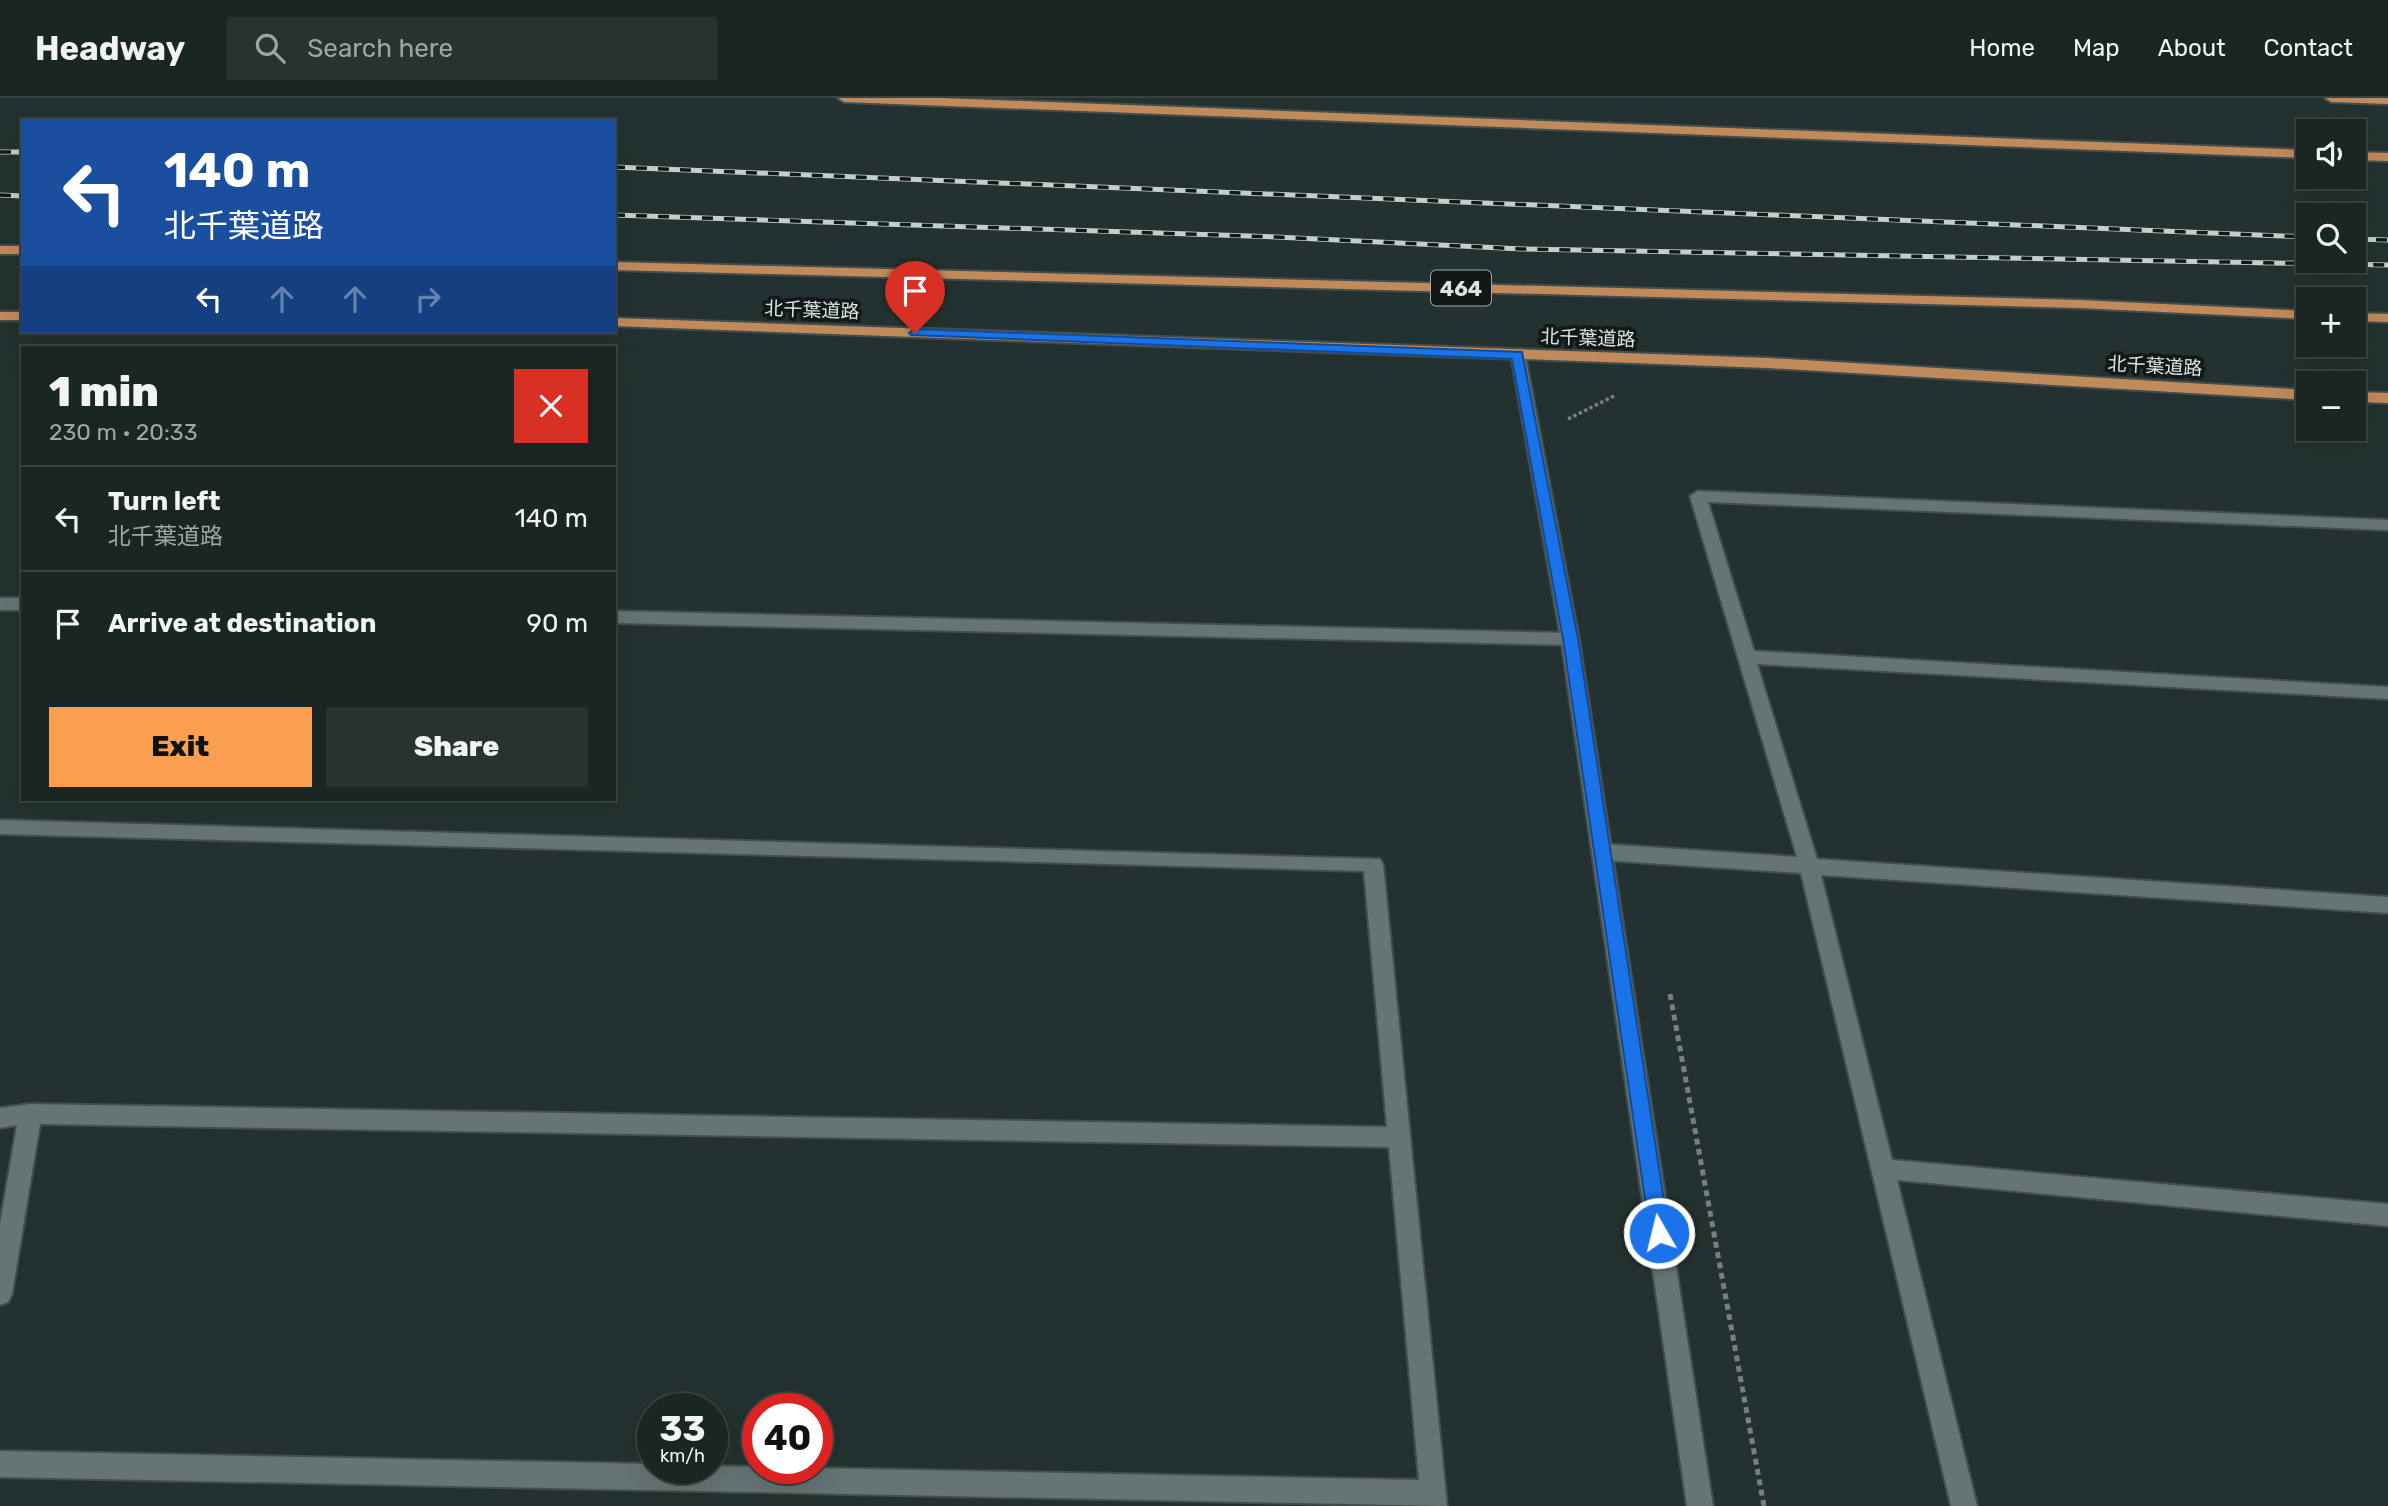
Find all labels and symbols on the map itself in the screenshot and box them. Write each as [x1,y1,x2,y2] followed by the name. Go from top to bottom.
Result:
[885,261,945,333] pin
[1431,270,1491,306] road number: 464
[764,297,860,323] street label: 北千葉道路
[1540,325,1636,351] street label: 北千葉道路
[2107,352,2203,380] street label: 北千葉道路
[1622,1196,1696,1270] position arrow
[742,1393,833,1484] speed limit sign: 40

